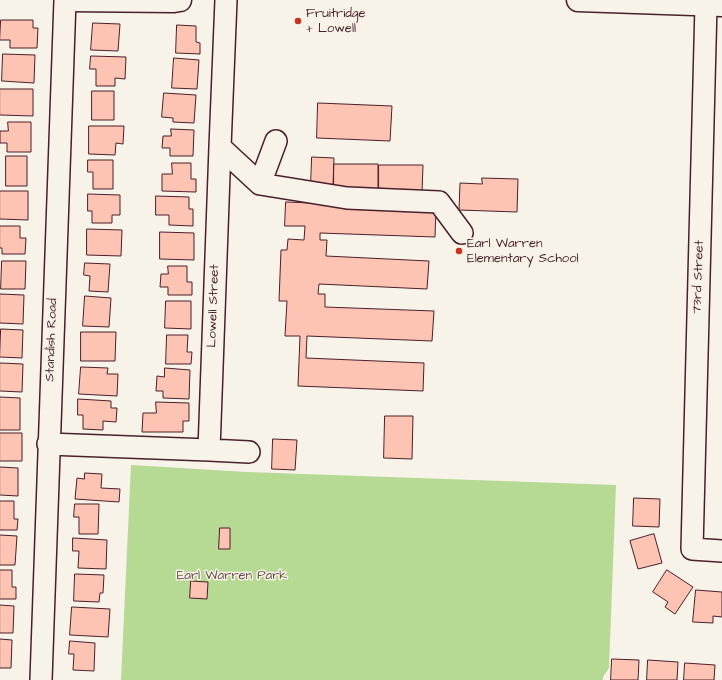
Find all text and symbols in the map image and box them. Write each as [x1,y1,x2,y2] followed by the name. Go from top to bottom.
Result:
[306,6,366,37] place label: Fruitridge + Lowell
[293,16,303,26] marker: Fruitridge + Lowell
[467,236,578,267] place label: Earl Warren Elementary School
[690,240,708,314] street label: 73rd Street
[454,246,464,256] marker: Earl Warren Elementary School
[205,264,223,348] street label: Lowell Street
[43,298,61,382] street label: Standish Road
[177,568,287,584] park label: Earl Warren Park

